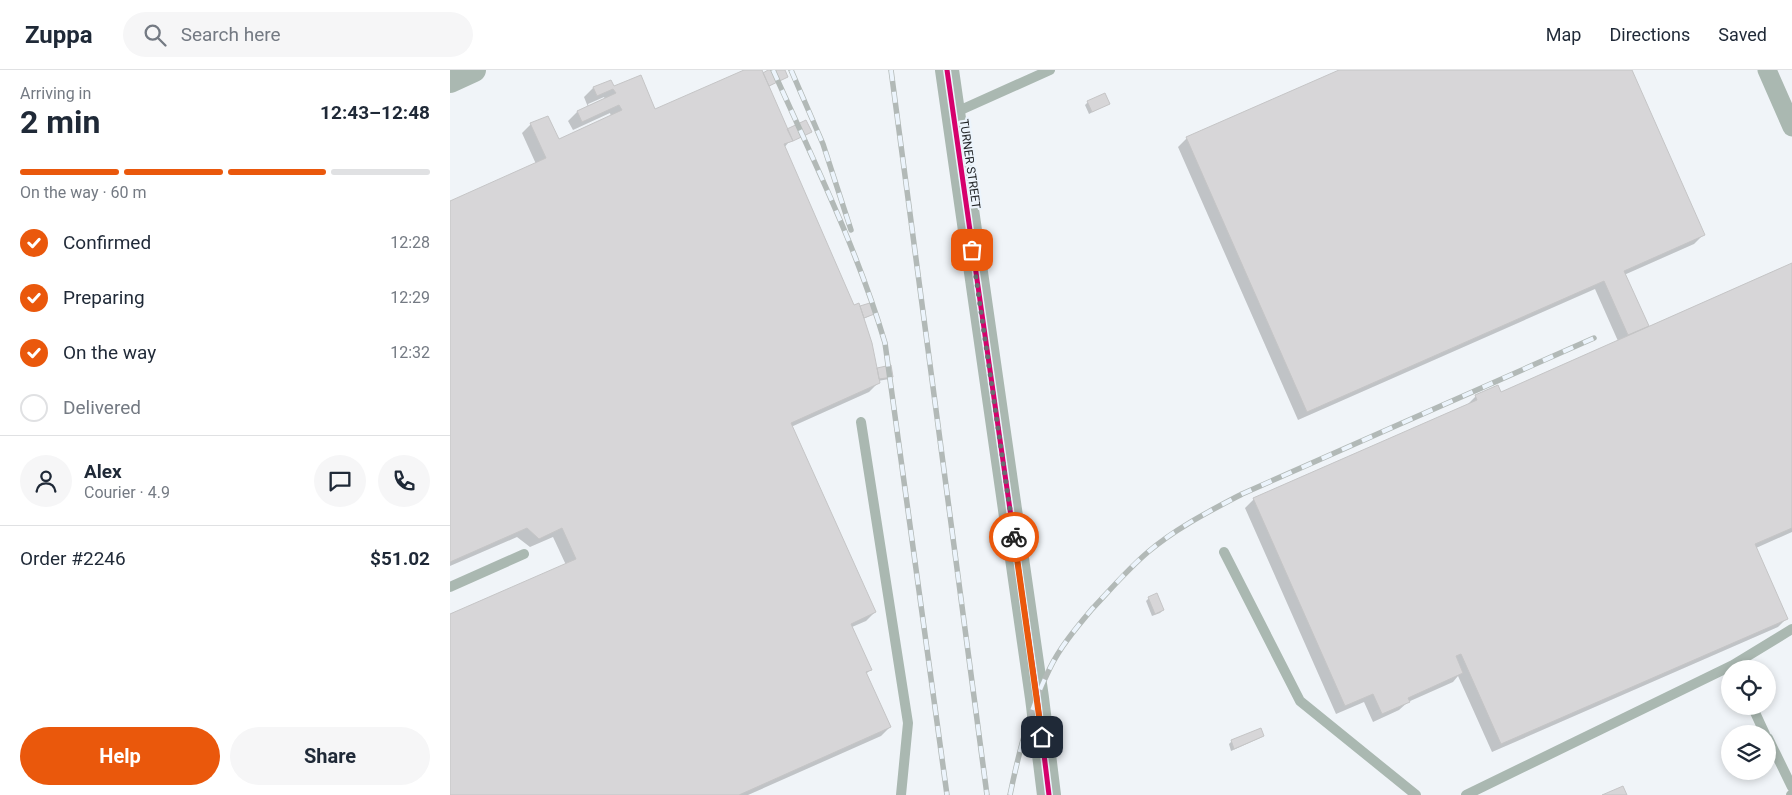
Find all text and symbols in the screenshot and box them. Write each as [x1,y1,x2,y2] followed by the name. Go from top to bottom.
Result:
[123,12,473,57] search box
[25,21,93,49] text: Zuppa
[141,21,169,49] icon: search
[181,23,281,46] text: Search here
[1546,24,1581,45] text: Map
[1609,24,1690,45] text: Directions
[1718,24,1767,45] text: Saved
[20,84,91,103] text: Arriving in
[320,101,430,124] text: 12:43–12:48
[20,103,100,141] text: 2 min
[957,118,983,210] street label: TURNER STREET
[20,183,147,202] text: On the way · 60 m
[20,229,48,257] icon: check
[951,229,993,271] pin
[63,231,151,254] text: Confirmed
[390,233,430,252] text: 12:28
[958,236,986,264] icon: bag
[20,284,48,312] icon: check
[63,286,145,309] text: Preparing
[390,288,430,307] text: 12:29
[20,339,48,367] icon: check
[63,341,156,364] text: On the way
[390,343,430,362] text: 12:32
[63,396,141,419] text: Delivered
[20,455,72,507] button: person
[314,455,366,507] button: chat
[378,455,430,507] button: phone
[84,460,122,483] text: Alex
[84,483,170,502] text: Courier · 4.9
[989,512,1039,562] courier
[1000,523,1028,551] icon: bike
[20,547,126,570] text: Order #2246
[370,547,430,570] text: $51.02
[1721,660,1776,780] map controls
[1721,660,1776,715] button: locate
[1021,716,1063,758] pin
[1028,723,1056,751] icon: home
[1721,725,1776,780] button: layers
[20,727,220,785] button: Help
[230,727,430,785] button: Share

